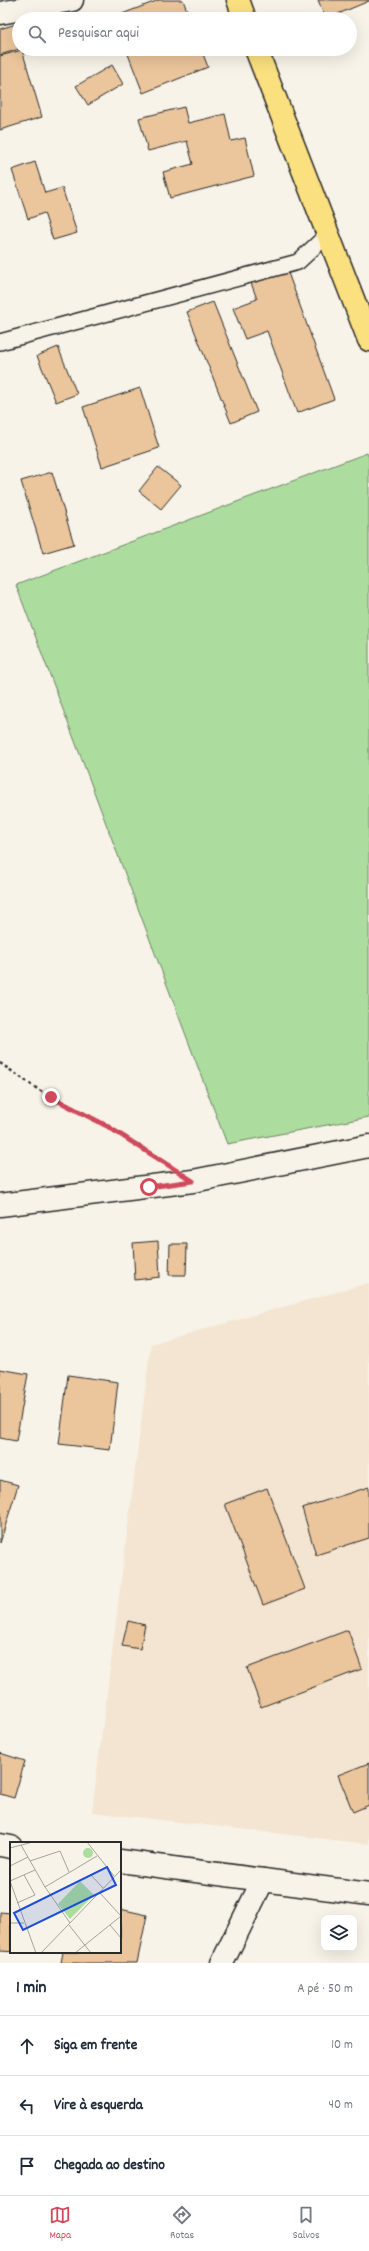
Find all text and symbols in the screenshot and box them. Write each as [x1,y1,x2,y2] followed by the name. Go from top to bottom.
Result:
[12,12,357,56] search box
[26,23,48,45] icon: search
[58,23,139,45] text: Pesquisar aqui
[42,1088,60,1106] route end
[140,1178,158,1196] route start
[10,1842,121,1953] inset map
[321,1915,357,1951] map controls
[321,1915,357,1951] button: layers
[16,1977,46,2001] text: 1 min
[297,1980,353,1999] text: A pé · 50 m
[16,2035,38,2057] icon: ahead
[54,2035,137,2057] text: Siga em frente
[331,2036,353,2055] text: 10 m
[16,2095,38,2117] icon: left
[54,2095,143,2117] text: Vire à esquerda
[329,2096,353,2115] text: 40 m
[16,2155,38,2177] icon: arrive
[54,2155,165,2177] text: Chegada ao destino
[49,2204,71,2244] tab: Mapa
[170,2204,194,2244] tab: Rotas
[293,2204,320,2244] tab: Salvos

